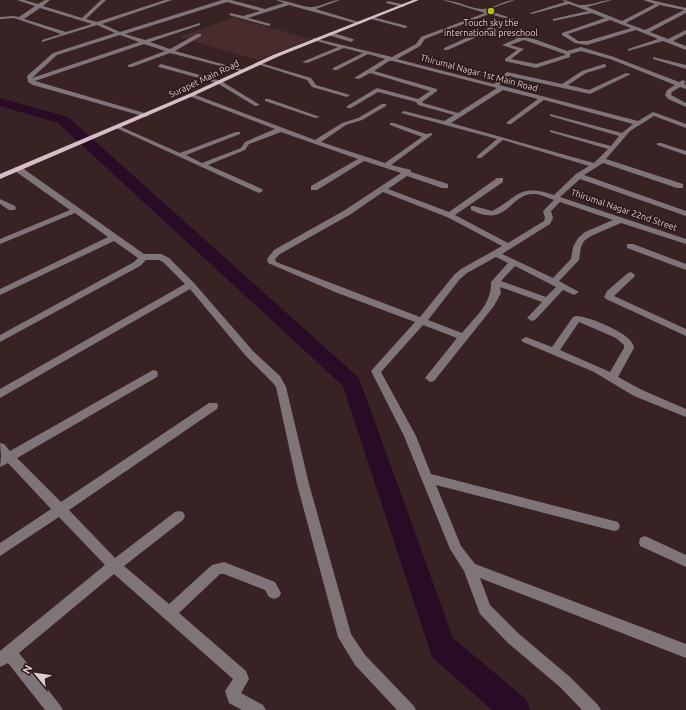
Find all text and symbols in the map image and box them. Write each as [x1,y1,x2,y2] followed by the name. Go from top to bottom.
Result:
[486,6,496,16] marker: Touch sky the international preschool
[444,18,539,38] place label: Touch sky the international preschool
[419,52,539,94] street label: Thirumal Nagar 1st Main Road
[167,58,241,100] street label: Surapet Main Road
[570,187,679,233] street label: Thirumal Nagar 22nd Street
[16,654,56,694] north arrow
[20,663,34,676] text: N

